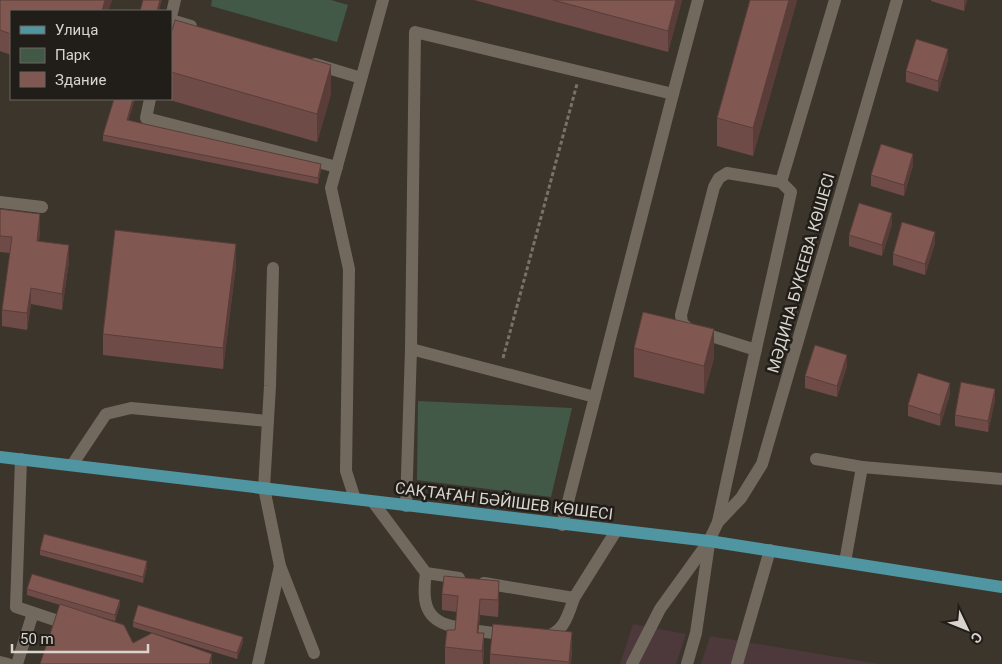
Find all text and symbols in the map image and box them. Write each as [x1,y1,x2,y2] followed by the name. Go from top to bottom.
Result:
[10,10,172,100] legend
[55,21,98,39] text: Улица
[55,46,90,64] text: Парк
[55,71,106,89] text: Здание
[763,171,839,375] street label: МӘДИНА БУКЕЕВА КӨШЕСІ
[394,478,614,524] street label: САҚТАҒАН БӘЙІШЕВ КӨШЕСІ
[942,604,992,654] north arrow
[12,622,149,654] scale bar
[968,629,985,647] text: С
[20,630,54,648] text: 50 m

